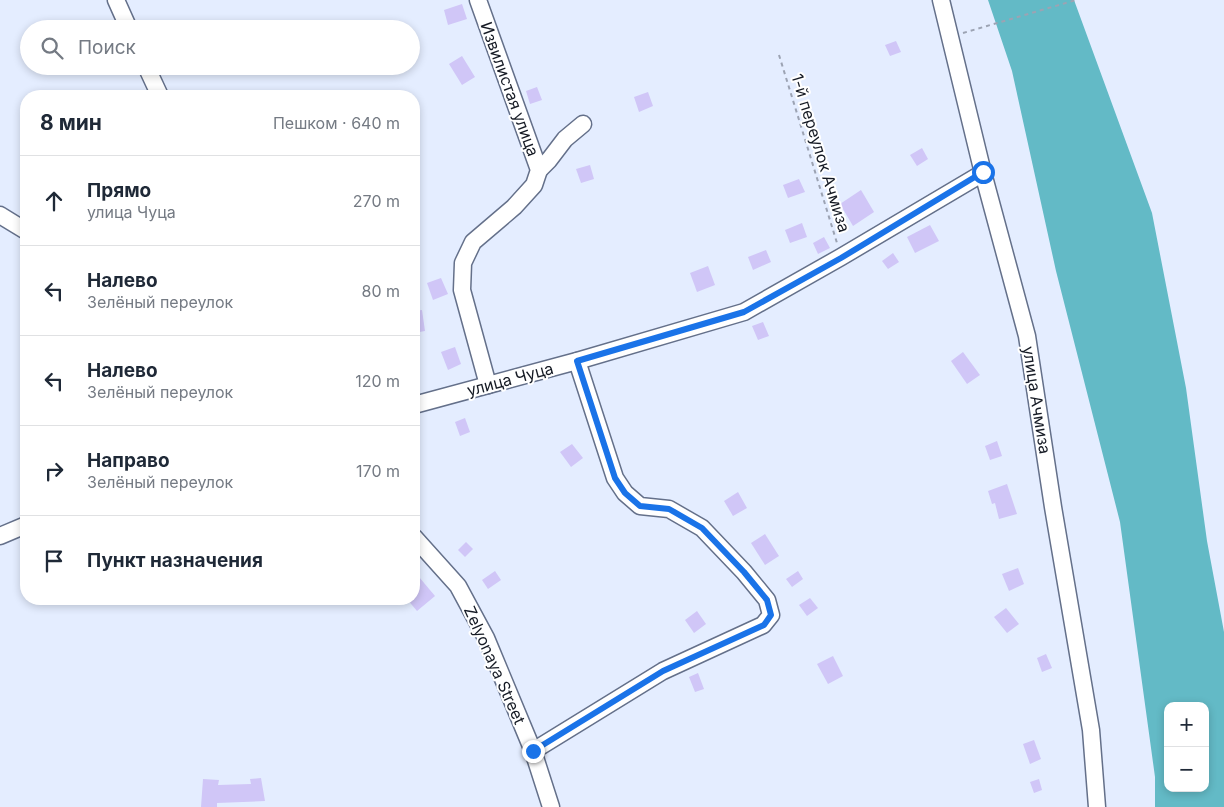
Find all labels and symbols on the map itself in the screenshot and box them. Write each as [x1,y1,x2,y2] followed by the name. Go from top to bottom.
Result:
[476,19,544,159] street label: Извилистая улица
[787,71,855,235] street label: 1-й переулок Ачмиза
[972,161,995,184] route start
[1019,345,1055,455] street label: улица Ачмиза
[465,358,555,400] street label: улица Чуца
[460,603,530,727] street label: Zelyonaya Street
[522,740,545,763] route end

